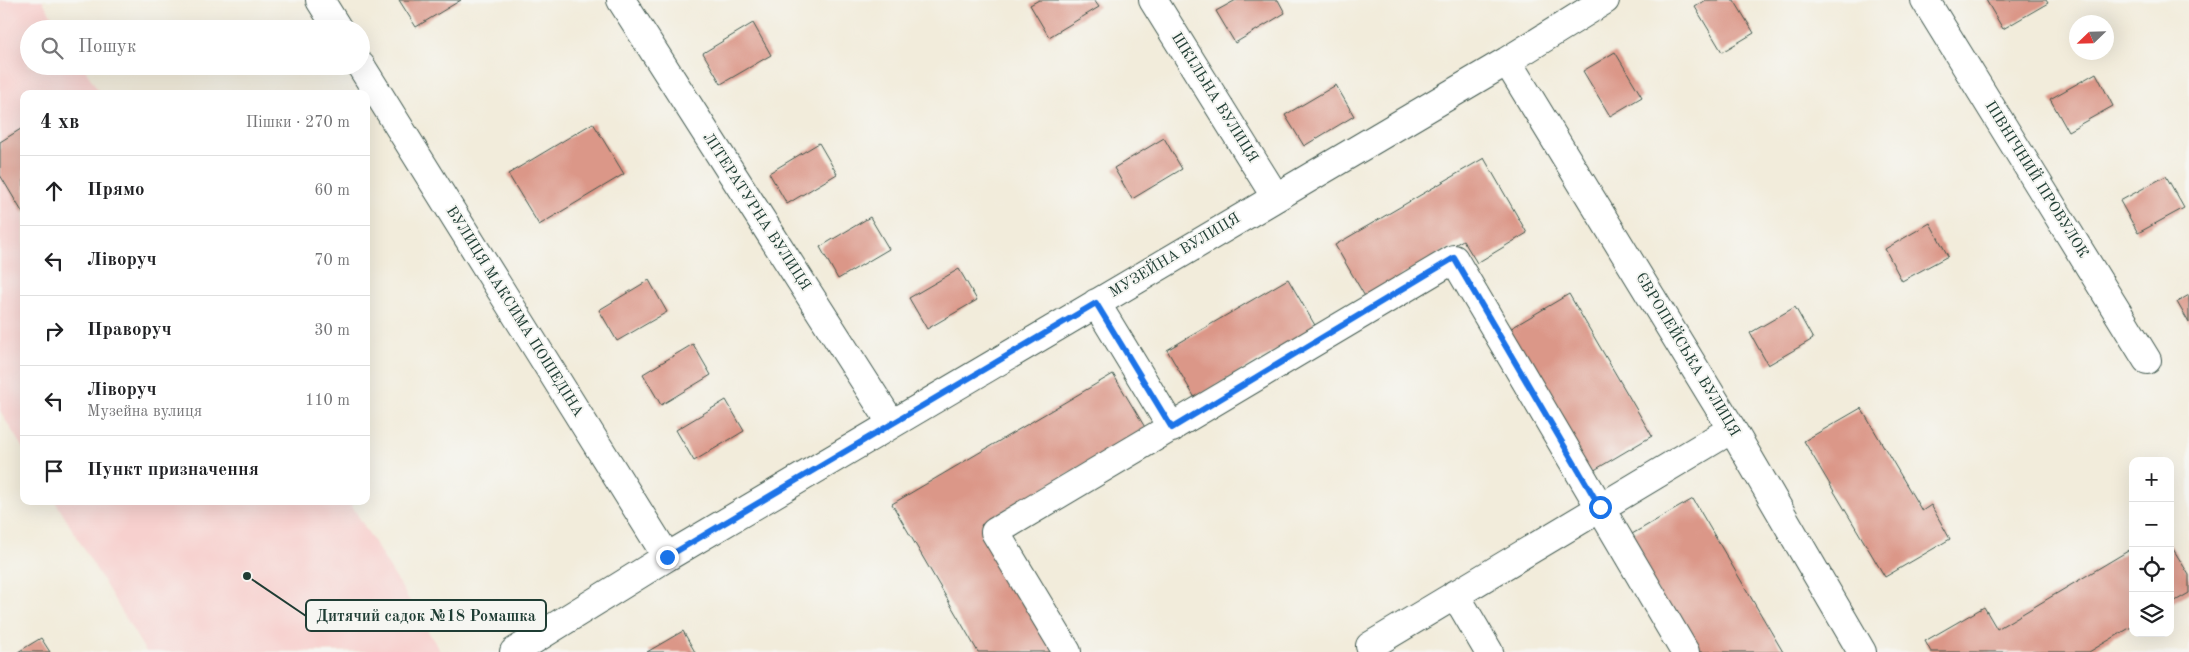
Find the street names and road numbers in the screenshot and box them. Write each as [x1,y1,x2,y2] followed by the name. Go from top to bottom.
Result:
[1168,31,1260,165] street label: ШКІЛЬНА ВУЛИЦЯ
[1982,97,2094,261] street label: ПІВНІЧНИЙ ПРОВУЛОК
[699,131,813,293] street label: ЛІТЕРАТУРНА ВУЛИЦЯ
[443,204,586,420] street label: ВУЛИЦЯ МАКСИМА ПОШЕДІНА
[1105,208,1243,301] street label: МУЗЕЙНА ВУЛИЦЯ
[1632,269,1745,439] street label: ЄВРОПЕЙСЬКА ВУЛИЦЯ

